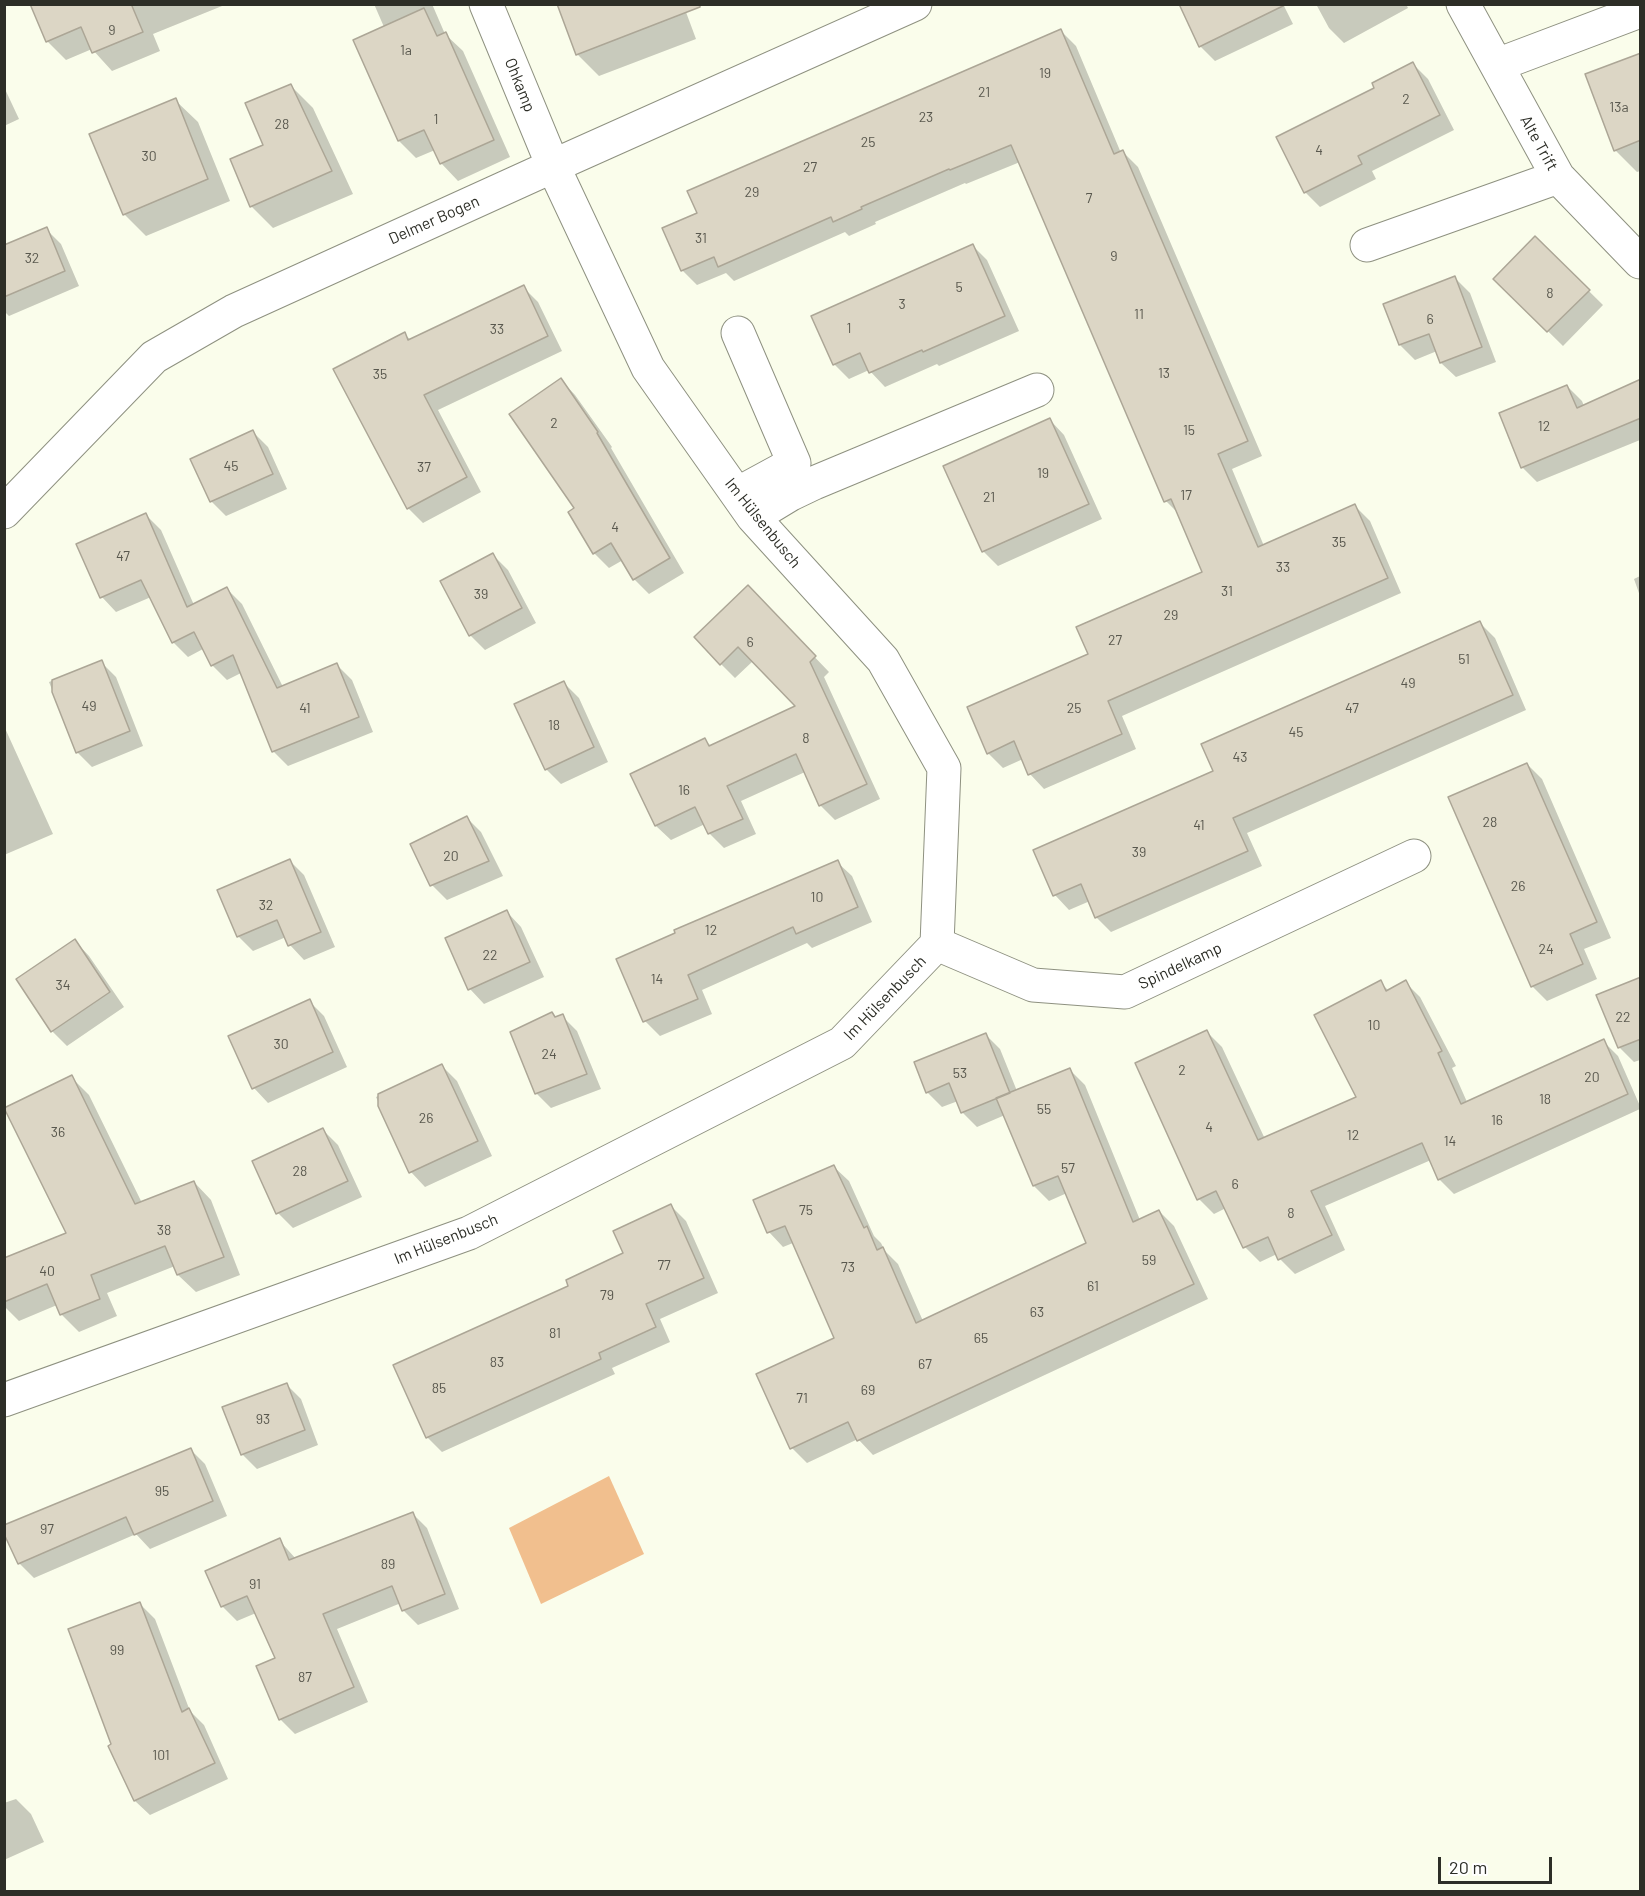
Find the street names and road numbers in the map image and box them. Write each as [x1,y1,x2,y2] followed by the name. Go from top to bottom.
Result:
[500,55,540,115] street label: Ohkamp
[1516,112,1562,174] street label: Alte Trift
[386,191,482,249] street label: Delmer Bogen
[721,474,805,572] street label: Im Hülsenbusch
[1135,938,1225,994] street label: Spindelkamp
[840,952,930,1044] street label: Im Hülsenbusch
[391,1209,501,1269] street label: Im Hülsenbusch

